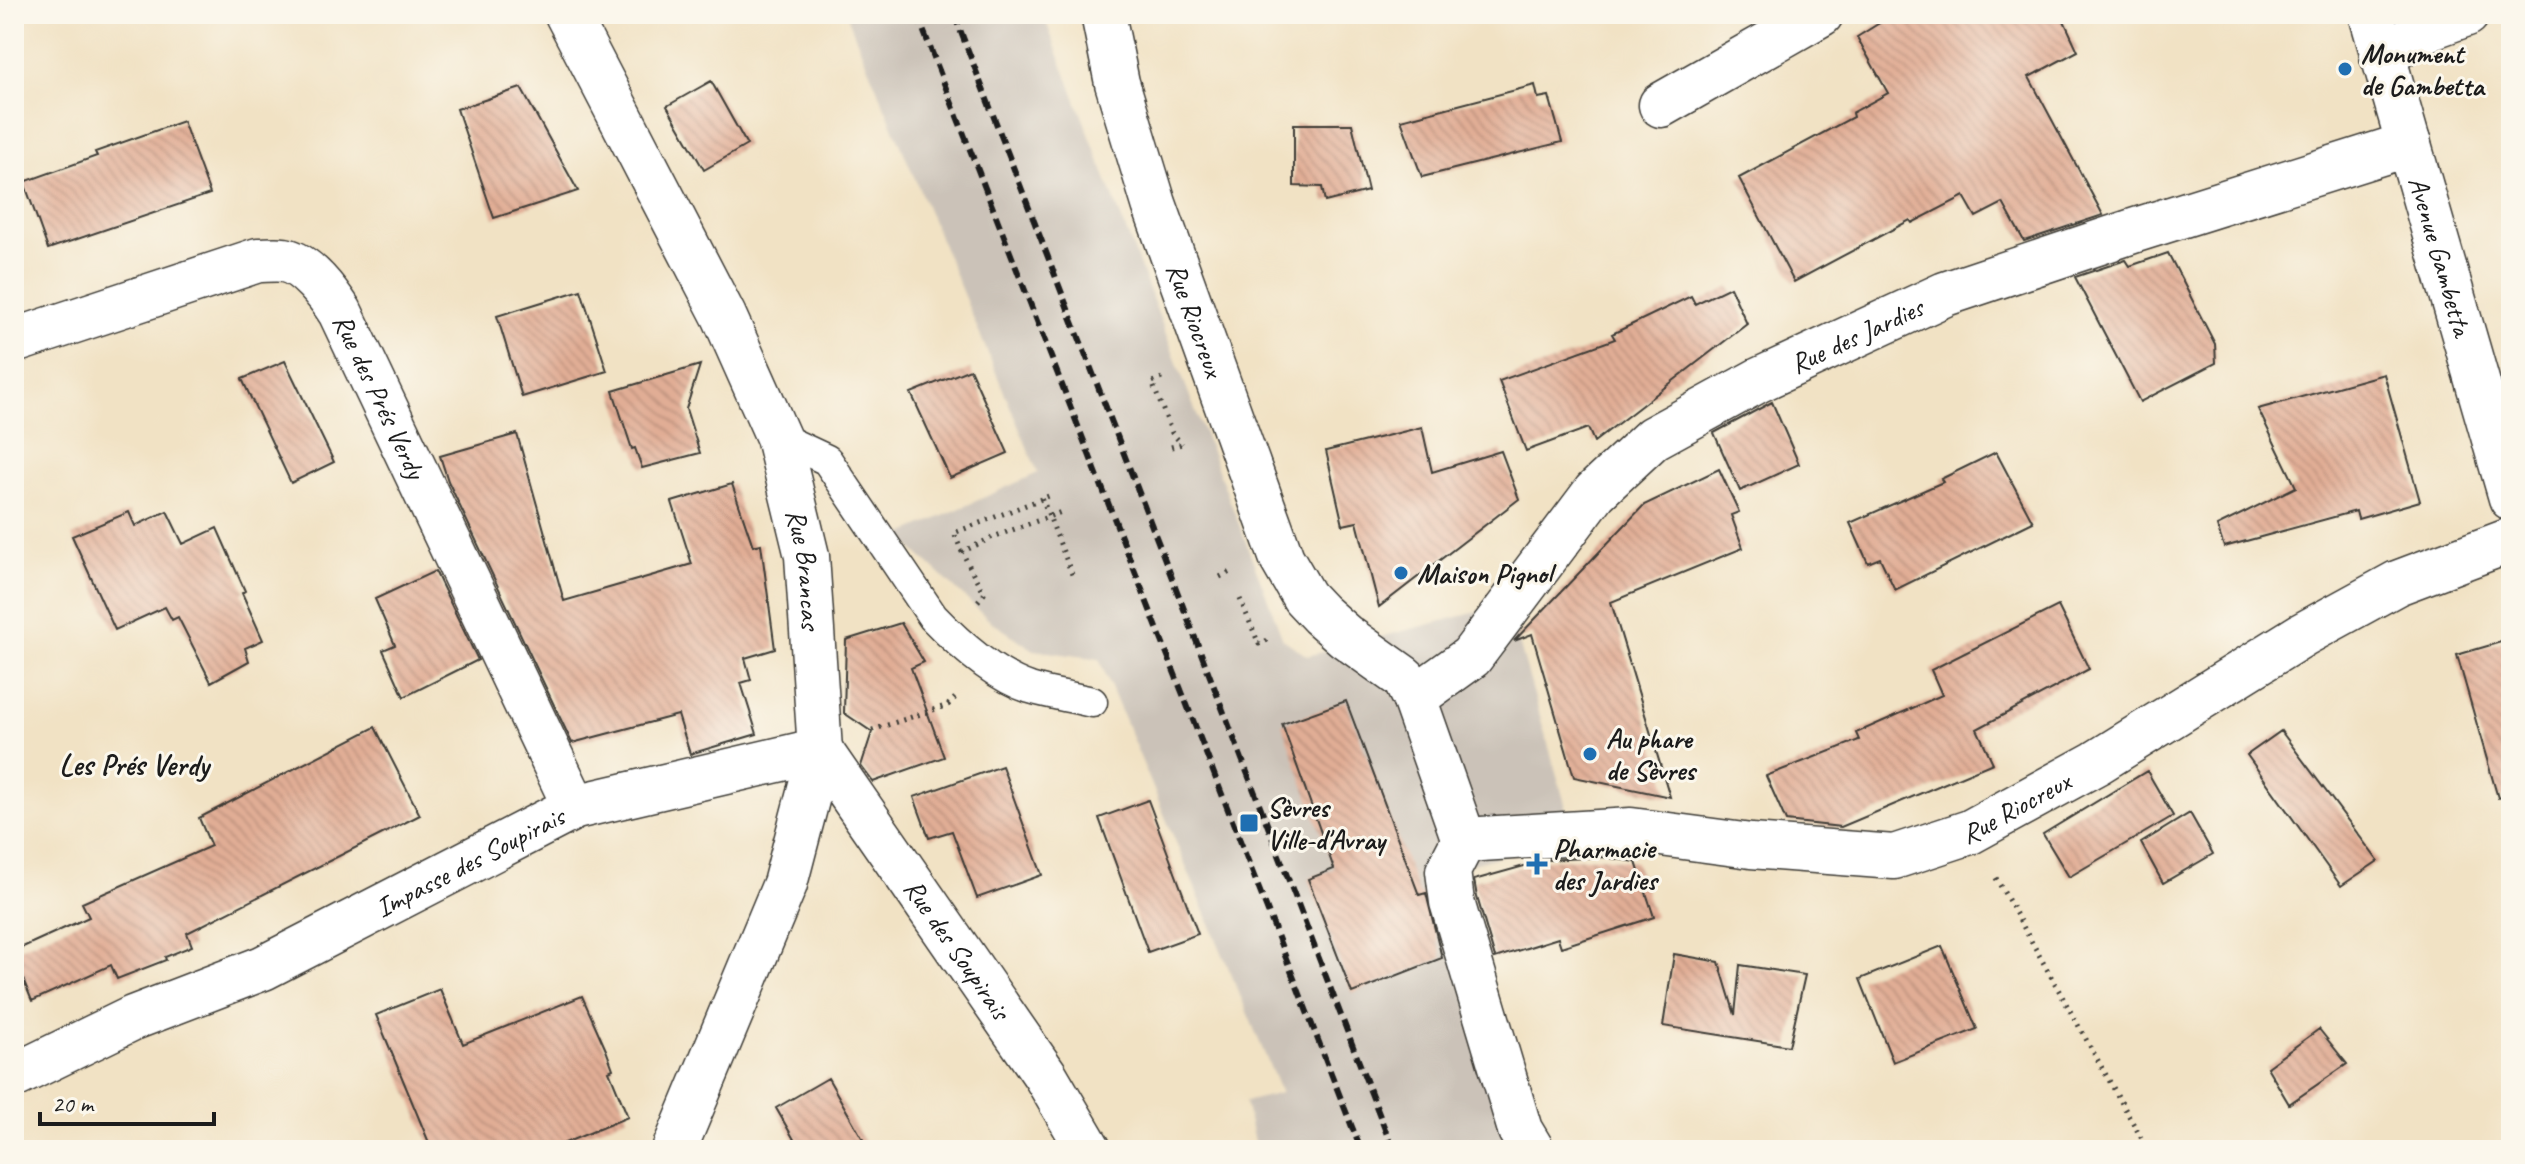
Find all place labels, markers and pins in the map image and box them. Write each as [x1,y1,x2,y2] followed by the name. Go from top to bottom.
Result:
[2361,36,2486,103] place label: Monument de Gambetta
[2336,60,2354,78] marker: Monument de Gambetta
[1417,556,1557,591] place label: Maison Pignol
[1392,564,1410,582] marker: Maison Pignol
[1606,721,1698,788] place label: Au phare de Sèvres
[1581,745,1599,763] marker: Au phare de Sèvres
[1267,790,1388,857] place label: Sèvres Ville-d'Avray
[1238,812,1260,834] marker: Sèvres Ville-d'Avray
[1553,831,1660,898] place label: Pharmacie des Jardies
[1528,855,1546,873] marker: Pharmacie des Jardies

